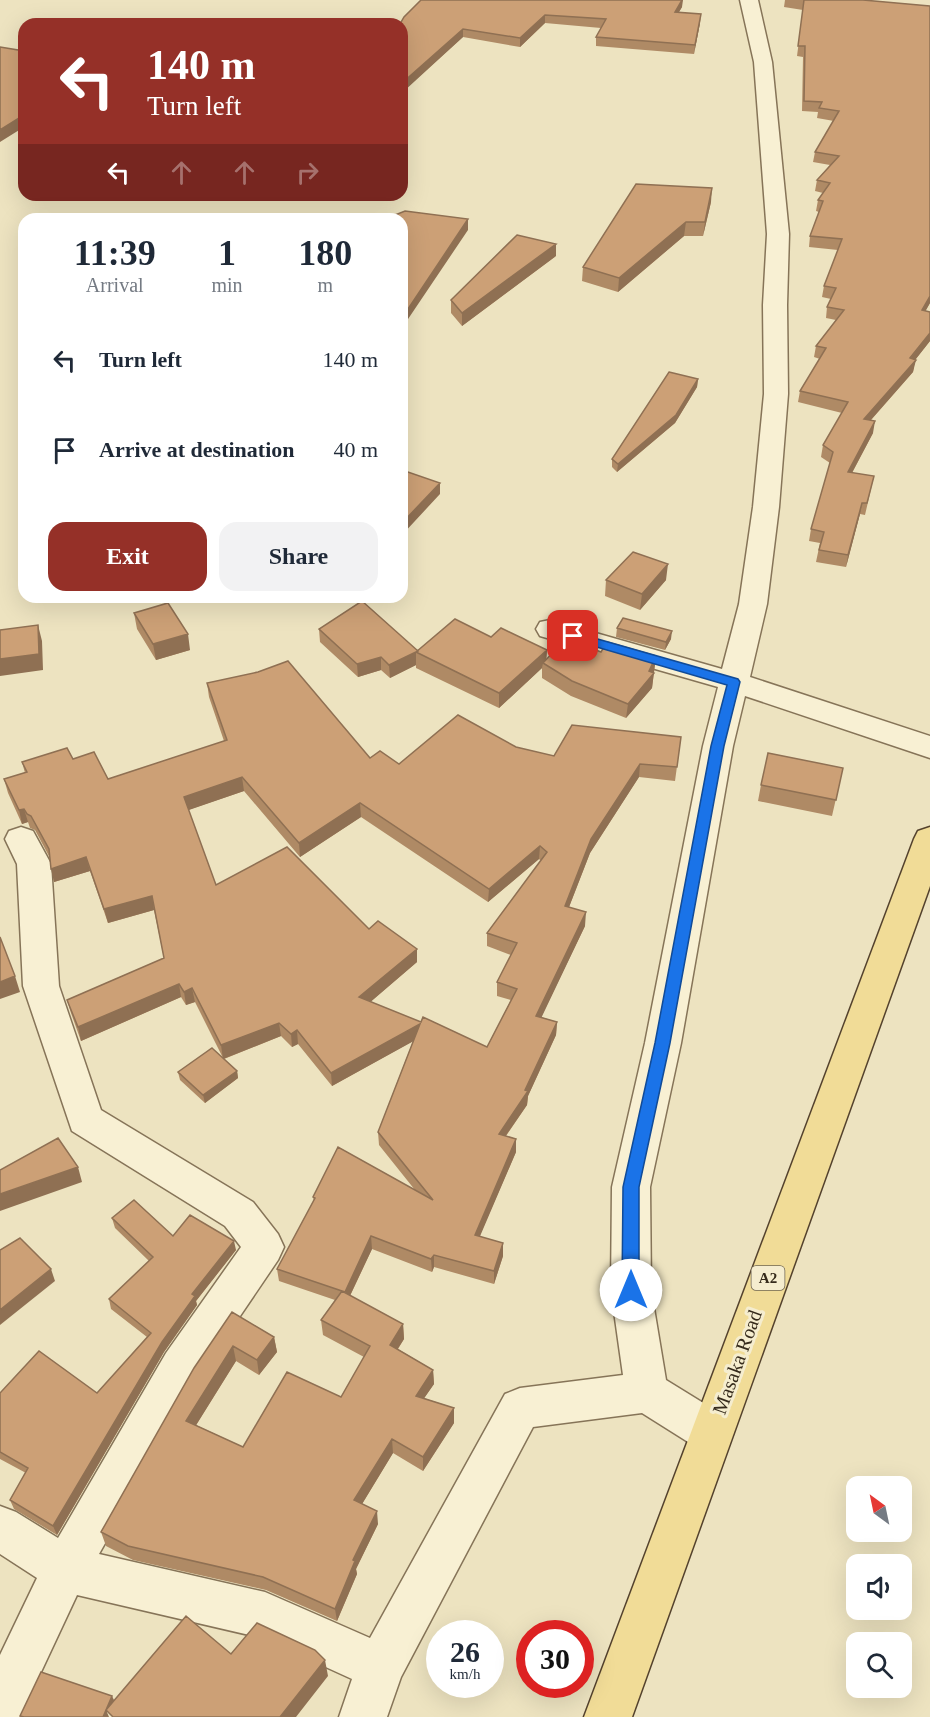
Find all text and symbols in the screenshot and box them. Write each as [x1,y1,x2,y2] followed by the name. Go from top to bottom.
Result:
[48,42,126,120] icon: left
[147,42,256,88] text: 140 m
[147,91,241,121] text: Turn left
[102,156,135,189] icon: left
[165,156,198,189] icon: ahead
[228,156,261,189] icon: ahead
[291,156,324,189] icon: right
[74,233,156,273] text: 11:39
[218,233,236,273] text: 1
[298,233,352,273] text: 180
[86,274,144,296] text: Arrival
[211,274,243,296] text: min
[317,274,333,296] text: m
[48,344,81,377] icon: left
[99,347,182,372] text: Turn left
[322,347,378,372] text: 140 m
[48,434,81,467] icon: arrive
[99,437,295,462] text: Arrive at destination
[333,437,378,462] text: 40 m
[48,522,207,591] button: Exit
[219,522,378,591] button: Share
[547,610,598,661] pin
[556,619,589,652] icon: arrive
[599,1258,663,1322] position arrow
[752,1266,784,1290] road number: A2
[708,1307,766,1417] street label: Masaka Road
[846,1476,912,1542] north arrow
[846,1476,912,1698] map controls
[846,1554,912,1620] button: sound
[516,1620,594,1698] speed limit sign: 30
[846,1632,912,1698] button: search
[450,1635,480,1668] text: 26
[450,1666,480,1682] text: km/h

